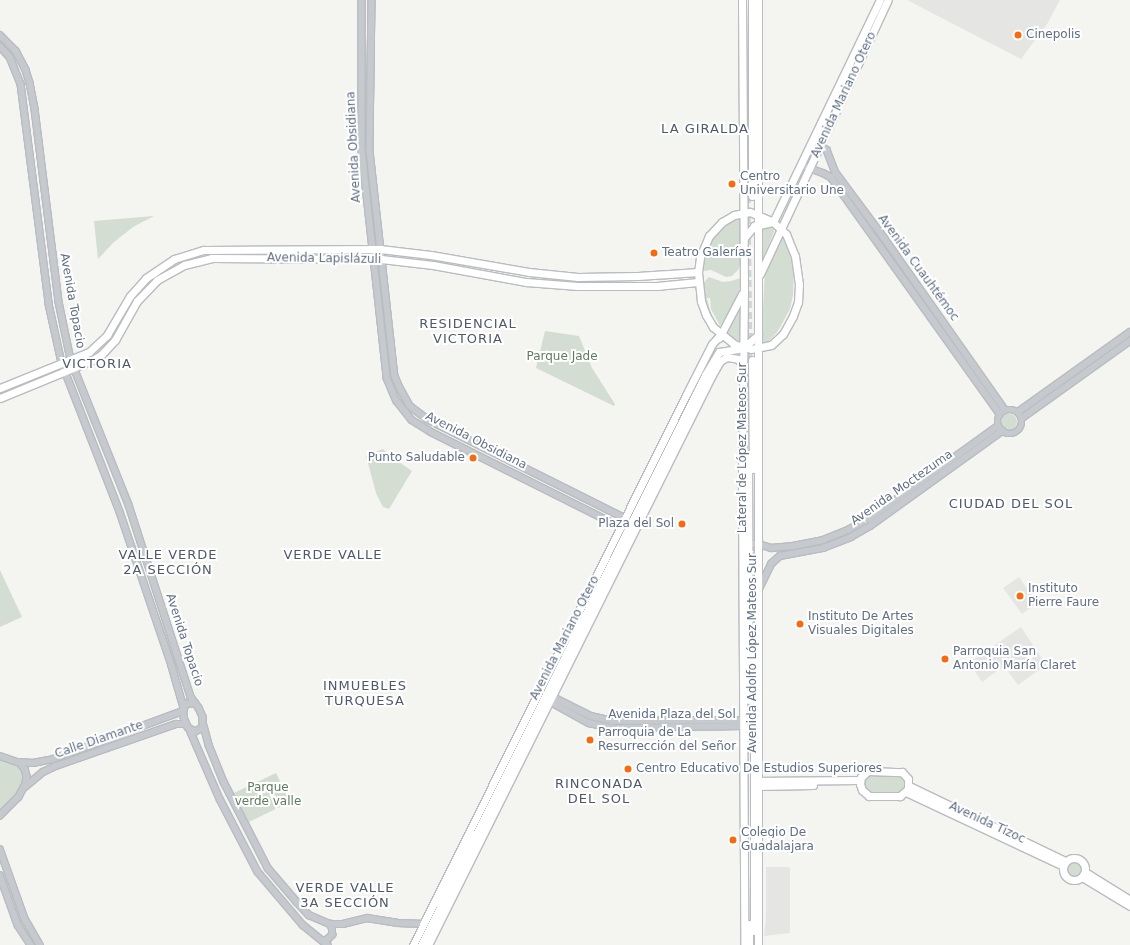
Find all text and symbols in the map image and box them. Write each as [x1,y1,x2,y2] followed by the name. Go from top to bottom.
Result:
[1026,28,1081,42] place label: Cinepolis
[808,30,880,160] street label: Avenida Mariano Otero
[1013,30,1023,40] marker: Cinepolis
[344,91,364,203] street label: Avenida Obsidiana
[661,121,749,137] district label: LA GIRALDA
[740,170,844,198] place label: Centro Universitario Une
[727,179,737,189] marker: Centro Universitario Une
[875,212,961,324] street label: Avenida Cuauhtémoc
[662,246,752,260] place label: Teatro Galerías
[649,248,659,258] marker: Teatro Galerías
[267,251,381,267] street label: Avenida Lapislázuli
[57,252,87,350] street label: Avenida Topacio
[419,317,517,348] district label: RESIDENCIAL VICTORIA
[526,350,598,364] park label: Parque Jade
[62,356,132,372] district label: VICTORIA
[736,363,750,533] street label: Lateral de López Mateos Sur
[423,409,529,473] street label: Avenida Obsidiana
[848,447,956,529] street label: Avenida Moctezuma
[368,451,465,465] place label: Punto Saludable
[468,453,478,463] marker: Punto Saludable
[949,496,1073,512] district label: CIUDAD DEL SOL
[598,517,674,531] place label: Plaza del Sol
[677,519,687,529] marker: Plaza del Sol
[283,547,383,563] district label: VERDE VALLE
[118,548,218,579] district label: VALLE VERDE 2A SECCIÓN
[746,553,760,753] street label: Avenida Adolfo López Mateos Sur
[527,574,603,702] street label: Avenida Mariano Otero
[1028,582,1099,610] place label: Instituto Pierre Faure
[1015,591,1025,601] marker: Instituto Pierre Faure
[162,592,206,688] street label: Avenida Topacio
[808,610,914,638] place label: Instituto De Artes Visuales Digitales
[795,619,805,629] marker: Instituto De Artes Visuales Digitales
[953,645,1076,673] place label: Parroquia San Antonio María Claret
[940,654,950,664] marker: Parroquia San Antonio María Claret
[323,679,407,710] district label: INMUEBLES TURQUESA
[608,708,736,722] street label: Avenida Plaza del Sol
[53,718,145,762] street label: Calle Diamante
[598,726,736,754] place label: Parroquia de La Resurrección del Señor
[585,735,595,745] marker: Parroquia de La Resurrección del Señor
[636,762,882,776] place label: Centro Educativo De Estudios Superiores
[623,764,633,774] marker: Centro Educativo De Estudios Superiores
[555,777,643,808] district label: RINCONADA DEL SOL
[235,781,301,809] park label: Parque verde valle
[947,799,1027,847] street label: Avenida Tizoc
[741,826,814,854] place label: Colegio De Guadalajara
[728,835,738,845] marker: Colegio De Guadalajara
[295,881,395,912] district label: VERDE VALLE 3A SECCIÓN

